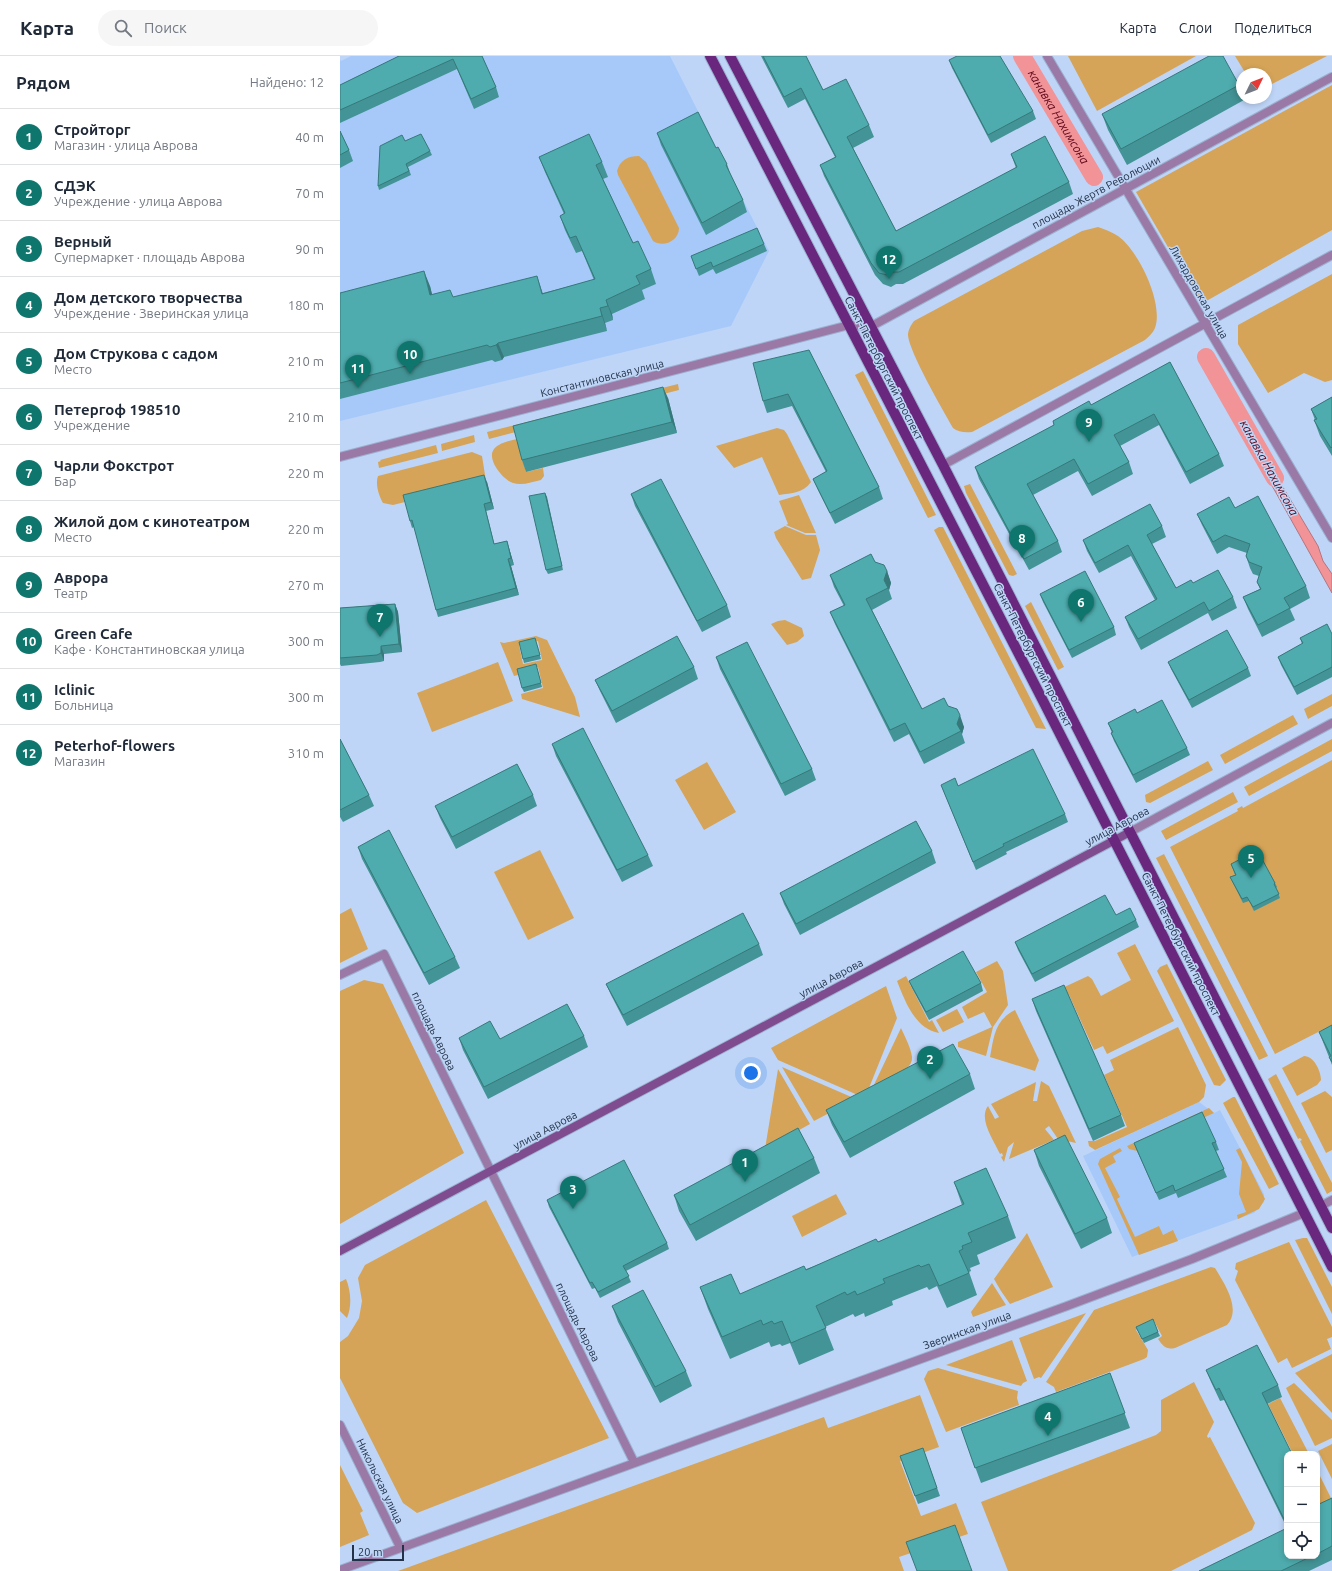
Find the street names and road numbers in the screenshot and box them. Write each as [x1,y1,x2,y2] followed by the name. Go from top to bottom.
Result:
[1030,153,1162,231] street label: площадь Жертв Революции
[1167,243,1231,341] street label: Лихардовская улица
[842,294,926,442] street label: Санкт-Петербургский проспект
[539,357,665,399] street label: Константиновская улица
[991,581,1075,729] street label: Санкт-Петербургский проспект
[1083,804,1151,848] street label: улица Аврова
[1139,870,1223,1018] street label: Санкт-Петербургский проспект
[797,956,865,1000] street label: улица Аврова
[410,990,458,1072] street label: площадь Аврова
[511,1108,579,1152] street label: улица Аврова
[554,1281,602,1363] street label: площадь Аврова
[921,1309,1013,1351] street label: Зверинская улица
[354,1436,406,1526] street label: Никольская улица

